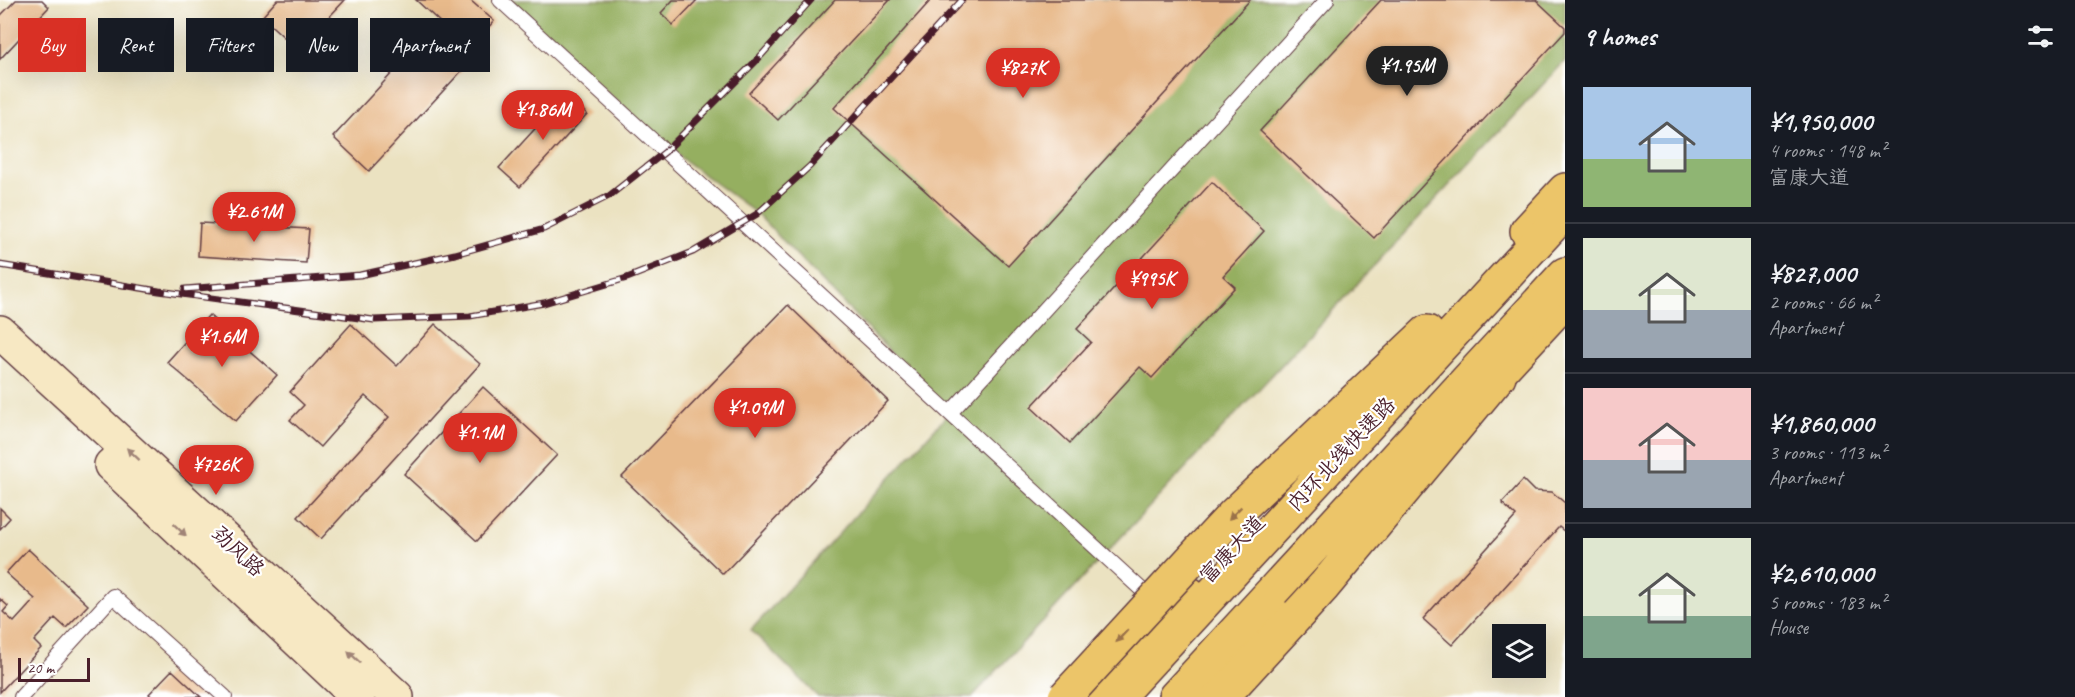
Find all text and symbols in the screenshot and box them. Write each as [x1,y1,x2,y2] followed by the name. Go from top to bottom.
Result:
[18,18,86,72] chip: Buy
[98,18,174,72] chip: Rent
[186,18,274,72] chip: Filters
[286,18,358,72] chip: New
[370,18,490,72] chip: Apartment
[1583,20,1656,53] text: 9 homes
[2024,20,2057,53] icon: filters
[1358,46,1456,97] pin: ¥1.95M
[981,48,1065,99] pin: ¥827K
[1380,53,1434,78] text: ¥1.95M
[1000,55,1046,80] text: ¥827K
[494,90,592,141] pin: ¥1.86M
[516,97,570,122] text: ¥1.86M
[1769,105,1872,138] text: ¥1,950,000
[1631,111,1703,183] icon: home
[1769,138,1886,163] text: 4 rooms · 148 m²
[1769,165,1849,190] text: 富康大道
[205,192,303,243] pin: ¥2.61M
[227,199,281,224] text: ¥2.61M
[1769,257,1856,290] text: ¥827,000
[1110,259,1194,310] pin: ¥995K
[1631,262,1703,334] icon: home
[1129,266,1175,291] text: ¥995K
[1769,290,1877,315] text: 2 rooms · 66 m²
[1769,315,1842,340] text: Apartment
[180,317,264,368] pin: ¥1.6M
[199,324,245,349] text: ¥1.6M
[706,388,804,439] pin: ¥1.09M
[1281,391,1401,517] street label: 内环北线快速路
[728,395,782,420] text: ¥1.09M
[1769,407,1873,440] text: ¥1,860,000
[1631,412,1703,484] icon: home
[438,413,522,464] pin: ¥1.1M
[457,420,503,445] text: ¥1.1M
[1769,440,1886,465] text: 3 rooms · 113 m²
[174,445,258,496] pin: ¥726K
[125,447,140,461] one-way arrow
[193,452,239,477] text: ¥726K
[1769,465,1842,490] text: Apartment
[1228,506,1242,520] one-way arrow
[1194,509,1270,589] street label: 富康大道
[206,520,270,582] street label: 劲风路
[173,523,187,537] one-way arrow
[1769,557,1873,590] text: ¥2,610,000
[1631,562,1703,634] icon: home
[1769,590,1886,615] text: 5 rooms · 183 m²
[1769,615,1808,640] text: House
[1492,624,1546,678] map controls
[1492,624,1546,678] button: layers
[1115,628,1129,643] one-way arrow
[347,651,361,665] one-way arrow
[18,655,90,682] scale bar
[27,658,54,678] text: 20 m

